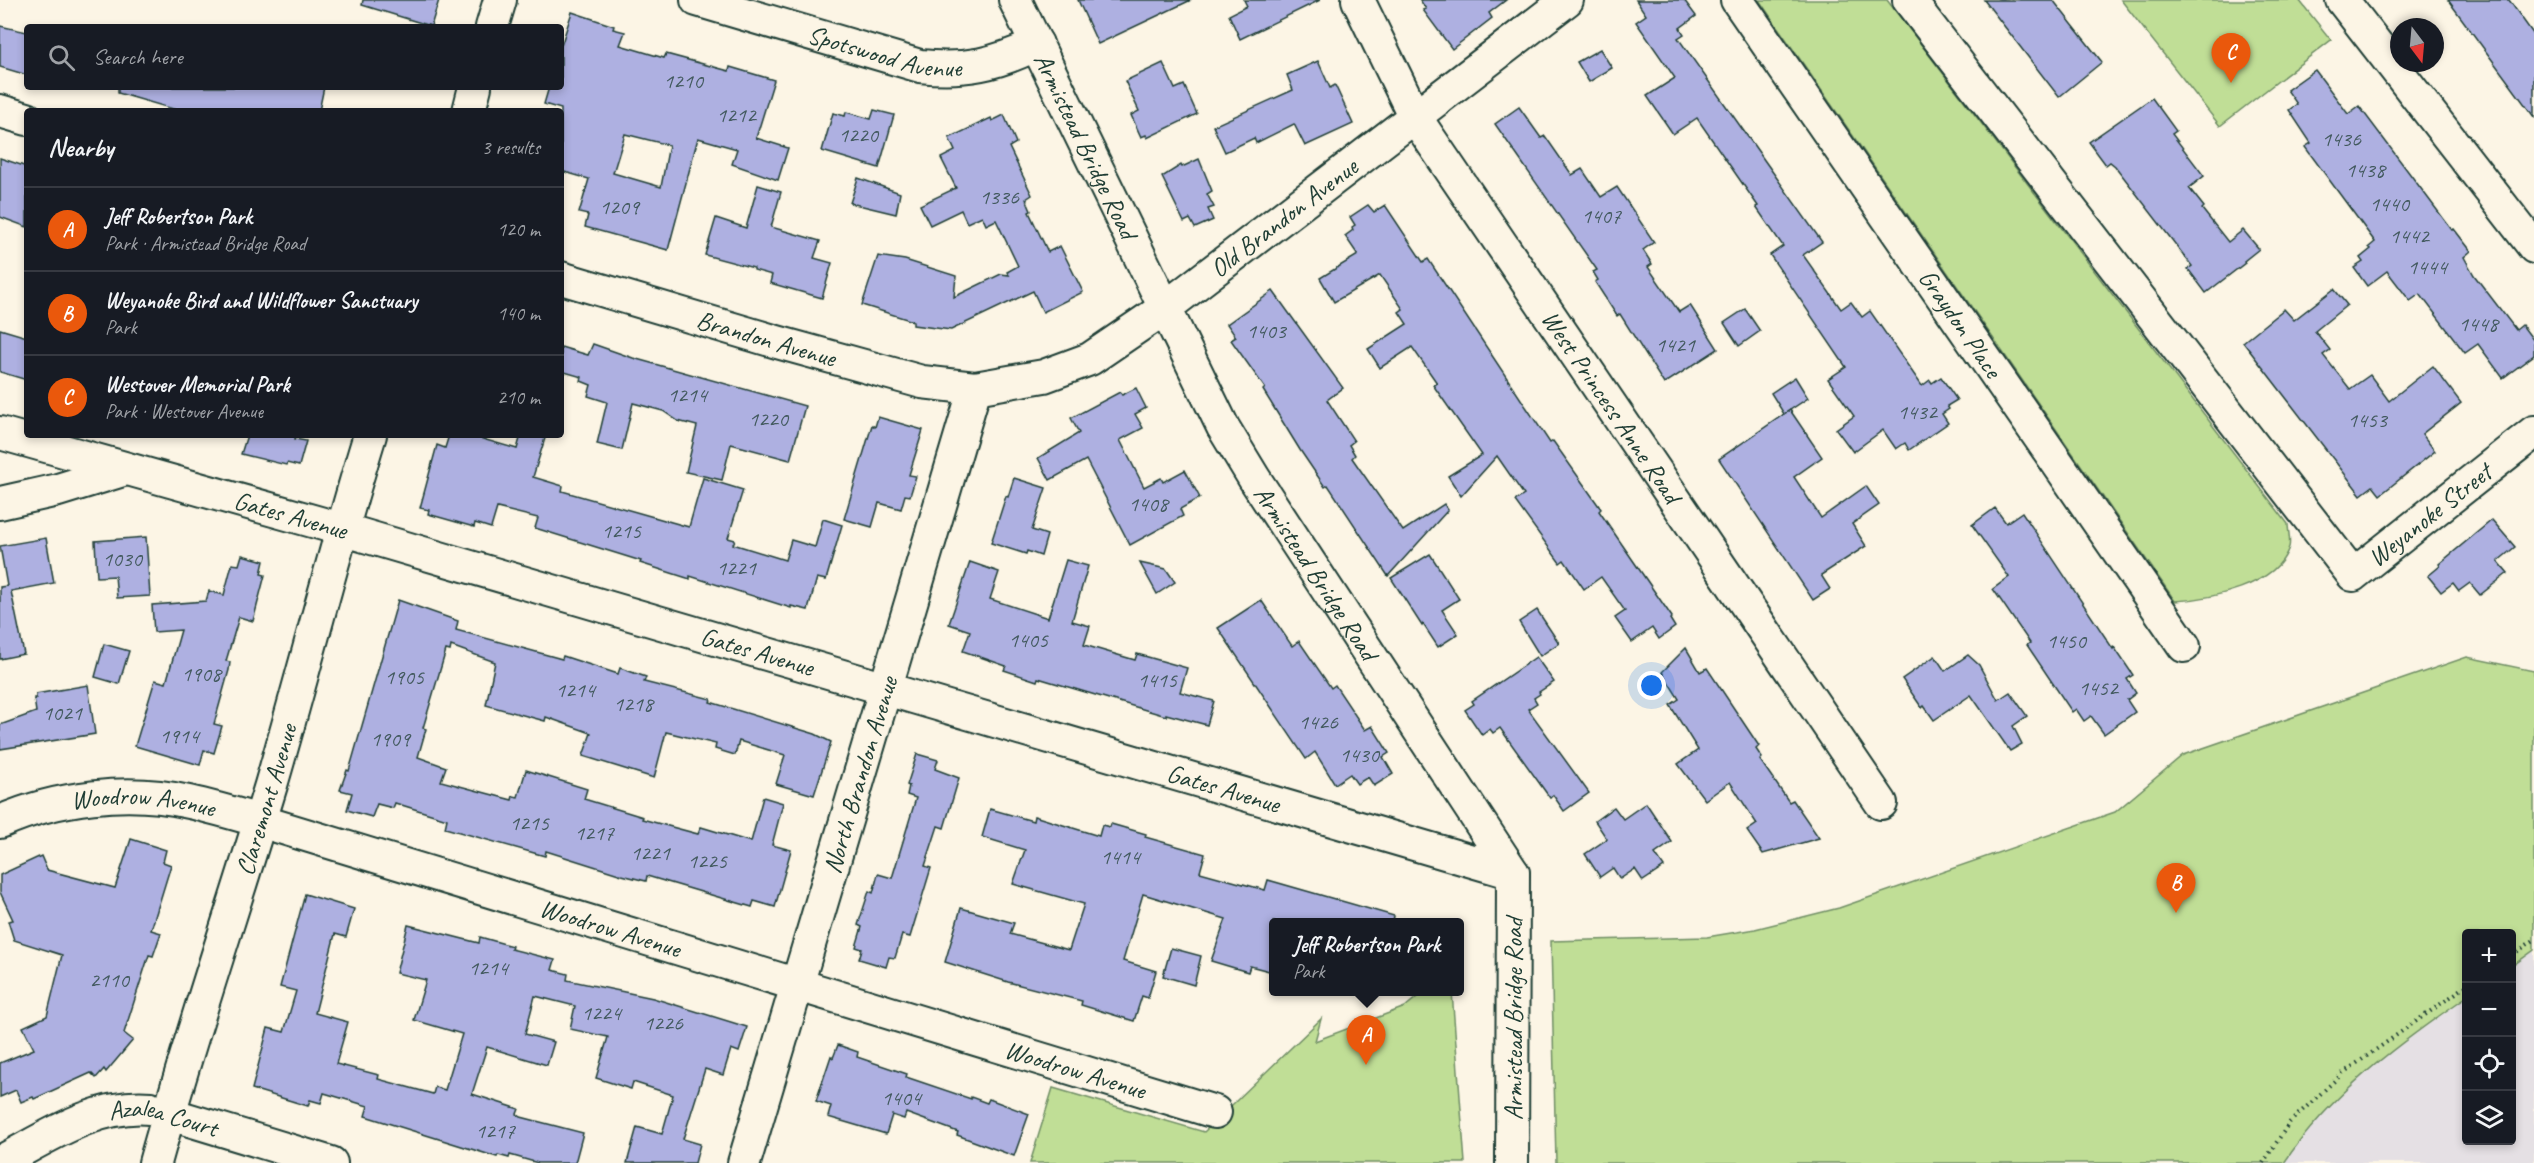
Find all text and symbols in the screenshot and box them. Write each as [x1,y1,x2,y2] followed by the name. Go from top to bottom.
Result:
[804,17,964,84] street label: Spotswood Avenue
[2390,18,2444,72] north arrow
[24,24,564,90] search box
[2212,34,2250,83] pin: C
[45,41,78,74] icon: search
[93,43,183,71] text: Search here
[1027,47,1147,247] street label: Armistead Bridge Road
[663,67,705,95] house number: 1210
[716,101,758,129] house number: 1212
[838,121,880,149] house number: 1220
[2321,125,2362,153] house number: 1436
[48,131,113,164] text: Nearby
[481,135,540,160] text: 3 results
[1203,149,1365,284] street label: Old Brandon Avenue
[2345,156,2387,184] house number: 1438
[979,183,1020,211] house number: 1336
[2369,190,2411,218] house number: 1440
[599,193,641,221] house number: 1209
[1581,202,1622,230] house number: 1407
[105,203,252,231] text: Jeff Robertson Park
[62,217,73,242] text: A
[497,217,540,242] text: 120 m
[2389,222,2431,250] house number: 1442
[105,231,306,256] text: Park · Armistead Bridge Road
[2407,253,2449,281] house number: 1444
[1912,262,2011,386] street label: Graydon Place
[105,287,418,315] text: Weyanoke Bird and Wildflower Sanctuary
[62,301,73,326] text: B
[497,301,540,326] text: 140 m
[693,303,841,374] street label: Brandon Avenue
[1534,304,1691,512] street label: West Princess Anne Road
[2458,310,2500,338] house number: 1448
[105,315,137,340] text: Park
[1246,317,1288,345] house number: 1403
[1655,331,1696,359] house number: 1421
[105,371,290,399] text: Westover Memorial Park
[667,381,709,409] house number: 1214
[63,385,72,410] text: C
[497,385,540,410] text: 210 m
[1897,398,1939,426] house number: 1432
[105,399,263,424] text: Park · Westover Avenue
[748,405,790,433] house number: 1220
[2347,406,2389,434] house number: 1453
[2361,453,2501,574] street label: Weyanoke Street
[1247,479,1388,670] street label: Armistead Bridge Road
[230,483,353,547] street label: Gates Avenue
[1128,490,1170,518] house number: 1408
[601,517,642,545] house number: 1215
[102,545,144,573] house number: 1030
[716,554,757,582] house number: 1221
[697,619,819,684] street label: Gates Avenue
[1008,626,1049,654] house number: 1405
[2046,627,2088,655] house number: 1450
[181,660,223,688] house number: 1908
[384,663,425,691] house number: 1905
[1137,666,1178,694] house number: 1415
[815,671,905,877] street label: North Brandon Avenue
[1637,671,1666,700] your location
[2078,674,2120,702] house number: 1452
[555,676,597,704] house number: 1214
[613,690,655,718] house number: 1218
[42,699,83,727] house number: 1021
[1298,708,1339,736] house number: 1426
[228,719,305,879] street label: Claremont Avenue
[159,722,201,750] house number: 1914
[370,725,412,753] house number: 1909
[1339,741,1381,769] house number: 1430
[1163,756,1285,821] street label: Gates Avenue
[68,779,220,825] street label: Woodrow Avenue
[509,809,550,837] house number: 1215
[574,819,615,847] house number: 1217
[630,839,671,867] house number: 1221
[1100,843,1142,871] house number: 1414
[687,847,728,875] house number: 1225
[2156,864,2196,913] pin: B
[536,891,686,965] street label: Woodrow Avenue
[1497,914,1530,1120] street label: Armistead Bridge Road
[1269,918,1464,996] popup
[2462,929,2516,1145] map controls
[2462,929,2516,983] button: +
[1293,931,1440,959] text: Jeff Robertson Park
[468,954,510,982] house number: 1214
[1293,959,1325,984] text: Park
[89,966,131,994] house number: 2110
[2462,983,2516,1037] button: −
[581,999,623,1027] house number: 1224
[643,1009,684,1037] house number: 1226
[1346,1016,1386,1065] pin: A
[1001,1032,1151,1107] street label: Woodrow Avenue
[2462,1037,2516,1091] button: locate
[881,1084,923,1112] house number: 1404
[105,1091,224,1145] street label: Azalea Court
[2462,1091,2516,1145] button: layers
[475,1117,516,1145] house number: 1217

